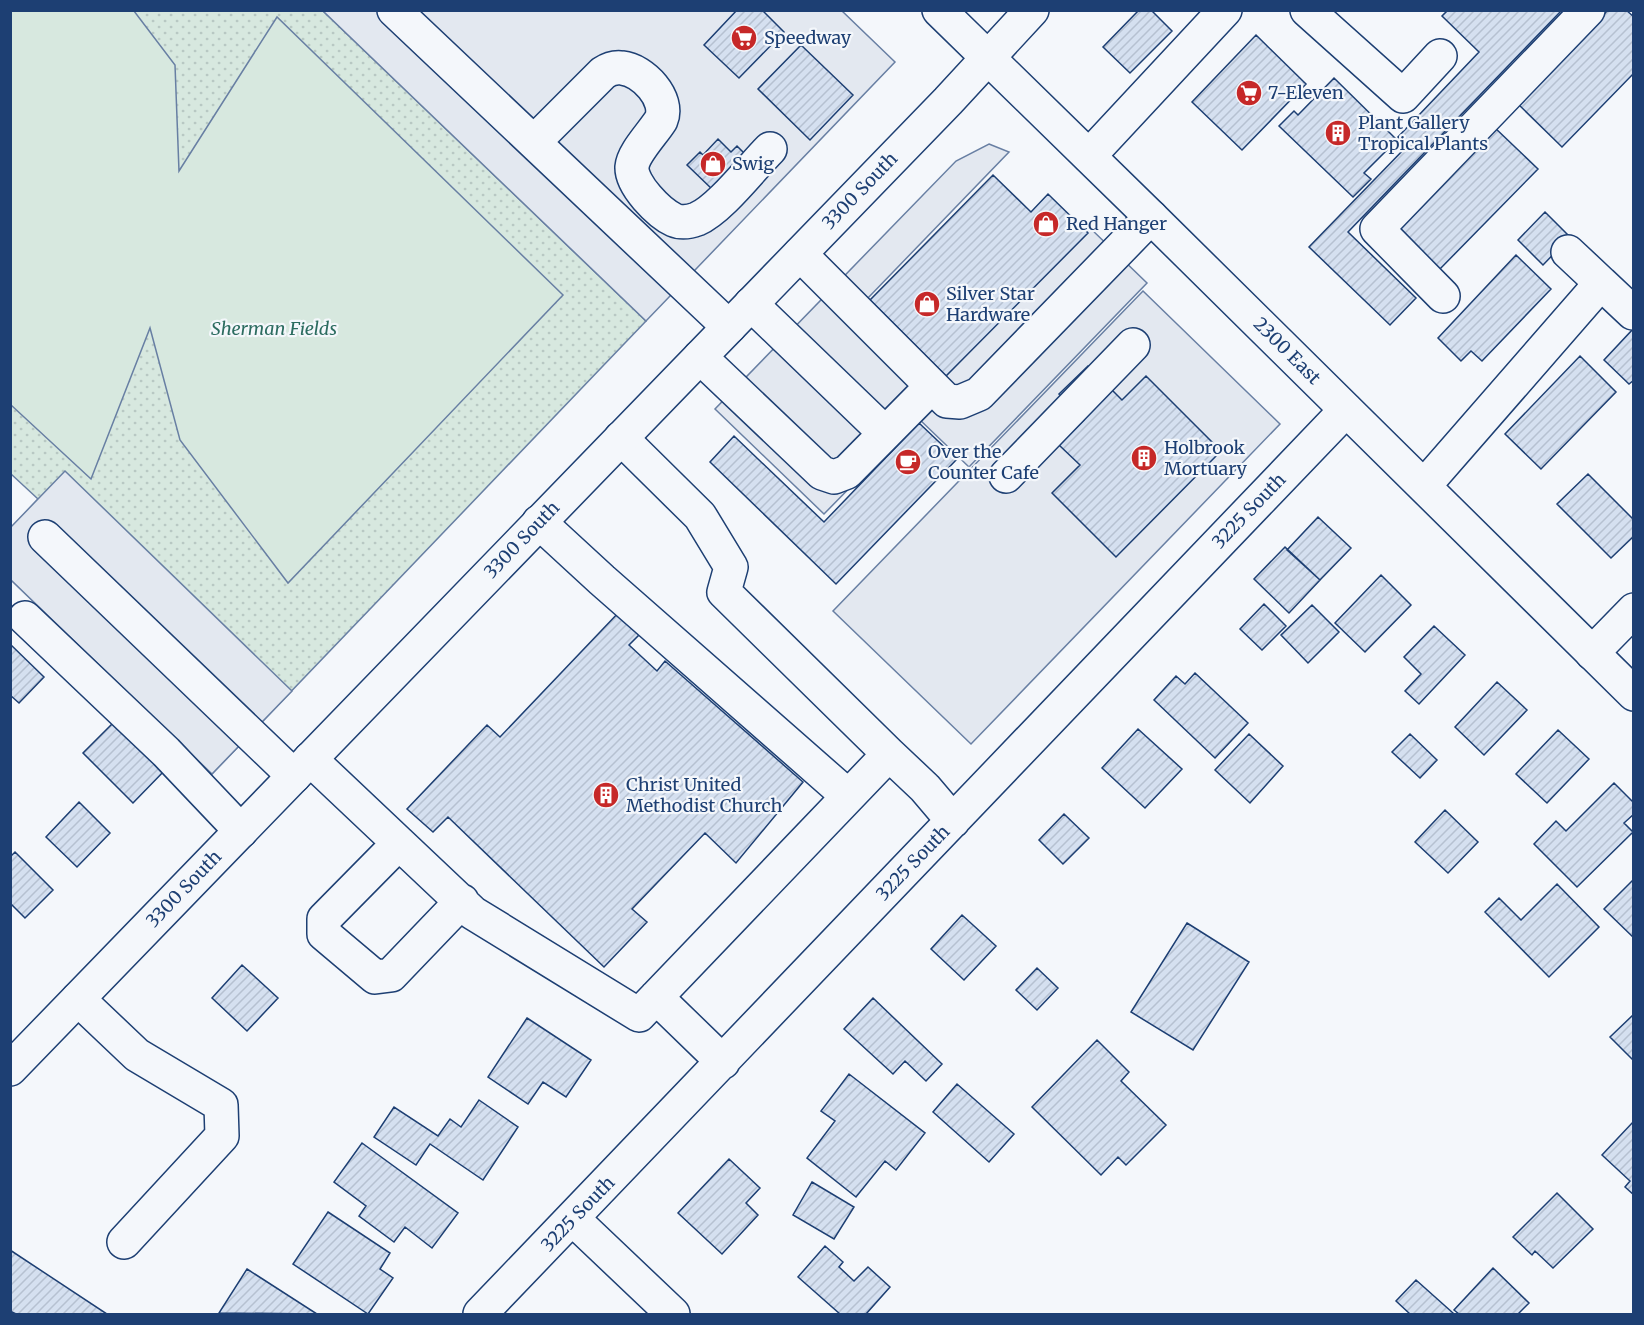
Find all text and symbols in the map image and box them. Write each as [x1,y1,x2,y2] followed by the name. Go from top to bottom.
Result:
[729,23,759,53] supermarket icon: Speedway
[764,26,852,49] place label: Speedway
[1234,78,1264,108] supermarket icon: 7-Eleven
[1268,81,1344,104] place label: 7-Eleven
[1358,111,1488,155] place label: Plant Gallery Tropical Plants
[1323,118,1353,148] building icon: Plant Gallery Tropical Plants
[817,147,902,234] street label: 3300 South
[698,149,728,179] shop icon: Swig
[732,152,774,175] place label: Swig
[1031,209,1061,239] shop icon: Red Hanger
[1066,212,1167,235] place label: Red Hanger
[946,282,1035,326] place label: Silver Star Hardware
[912,289,942,319] shop icon: Silver Star Hardware
[1249,312,1326,389] street label: 2300 East
[211,317,337,340] park label: Sherman Fields
[1164,436,1248,480] place label: Holbrook Mortuary
[928,440,1039,484] place label: Over the Counter Cafe
[1129,443,1159,473] building icon: Holbrook Mortuary
[893,447,923,477] cafe icon: Over the Counter Cafe
[1207,468,1290,553] street label: 3225 South
[479,496,564,583] street label: 3300 South
[626,773,782,817] place label: Christ United Methodist Church
[591,780,621,810] building icon: Christ United Methodist Church
[871,820,954,905] street label: 3225 South
[141,845,226,932] street label: 3300 South
[536,1171,619,1256] street label: 3225 South

